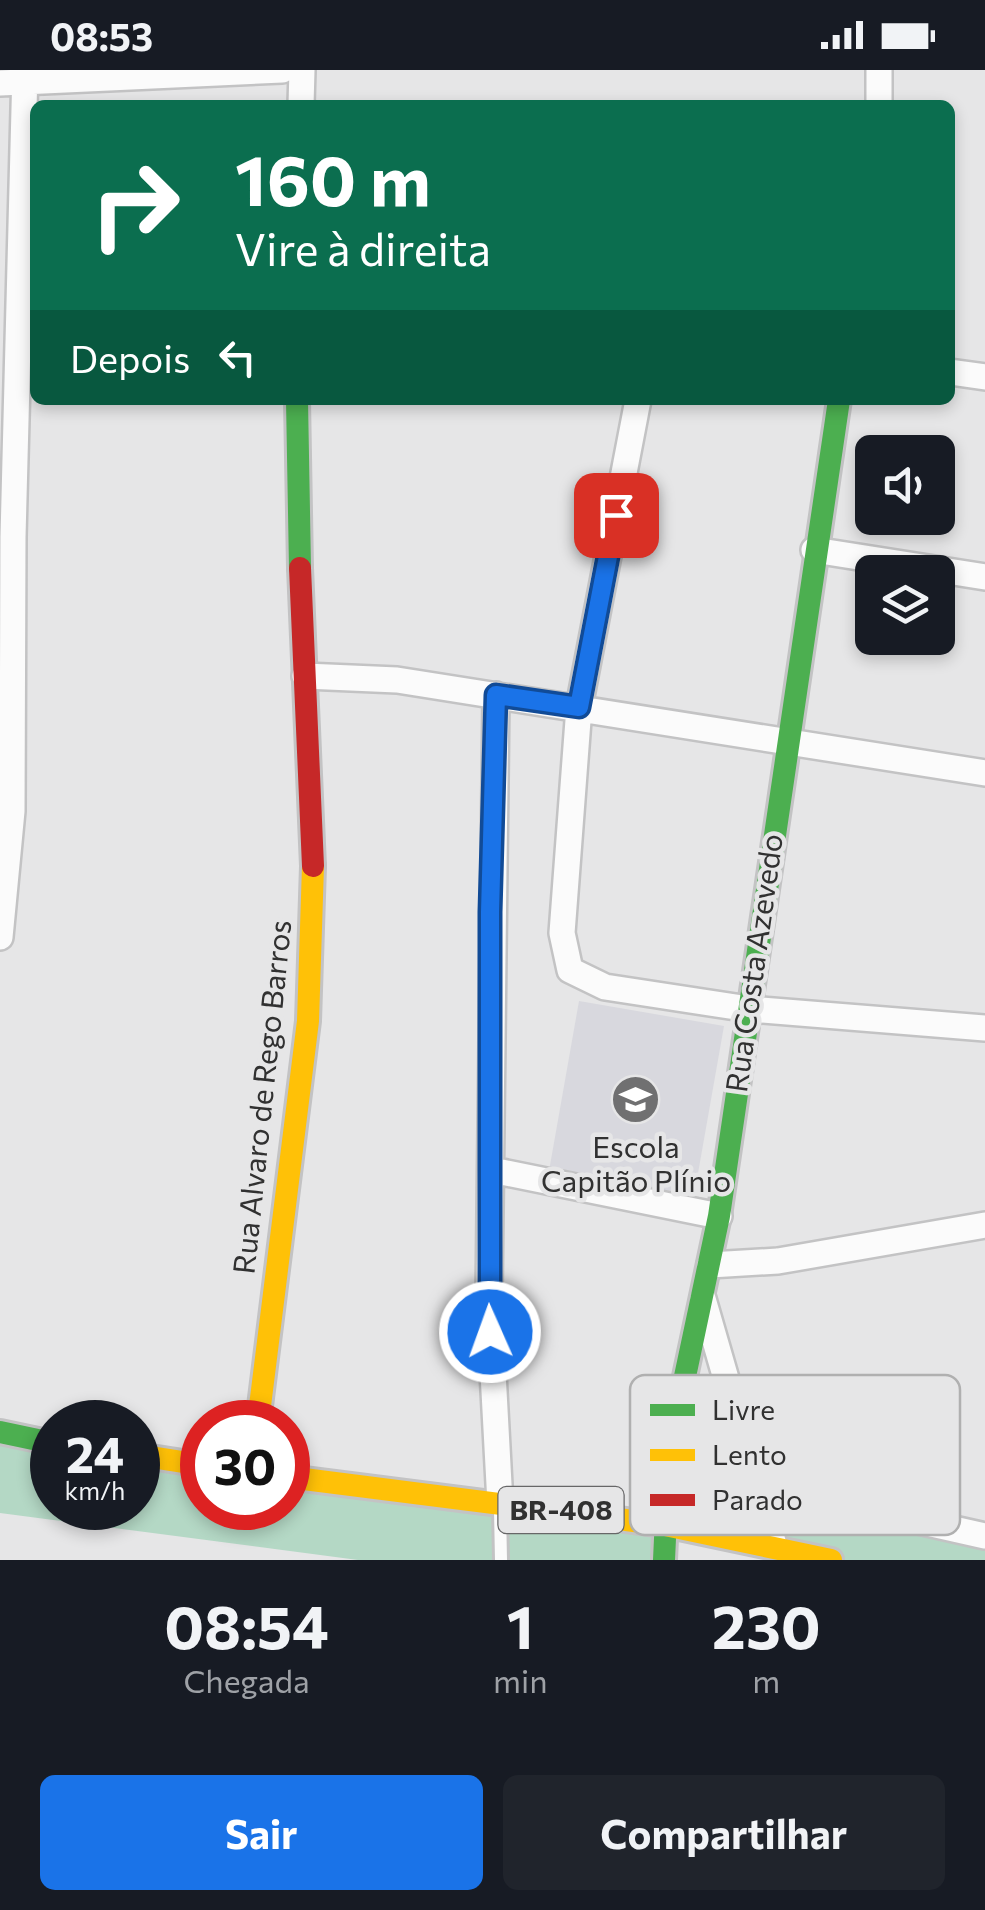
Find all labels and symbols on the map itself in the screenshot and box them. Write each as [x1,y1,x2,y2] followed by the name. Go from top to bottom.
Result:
[574,473,659,558] pin
[716,831,789,1094] street label: Rua Costa Azevedo
[224,918,297,1276] street label: Rua Alvaro de Rego Barros
[610,1073,662,1125] school or university icon: Escola Capitão Plínio
[541,1127,731,1198] place label: Escola Capitão Plínio
[438,1280,542,1384] position arrow
[630,1375,960,1535] legend
[712,1392,775,1426] text: Livre
[180,1400,310,1530] speed limit sign: 30
[712,1437,787,1471] text: Lento
[712,1482,803,1516] text: Parado
[498,1487,624,1533] road number: BR-408

